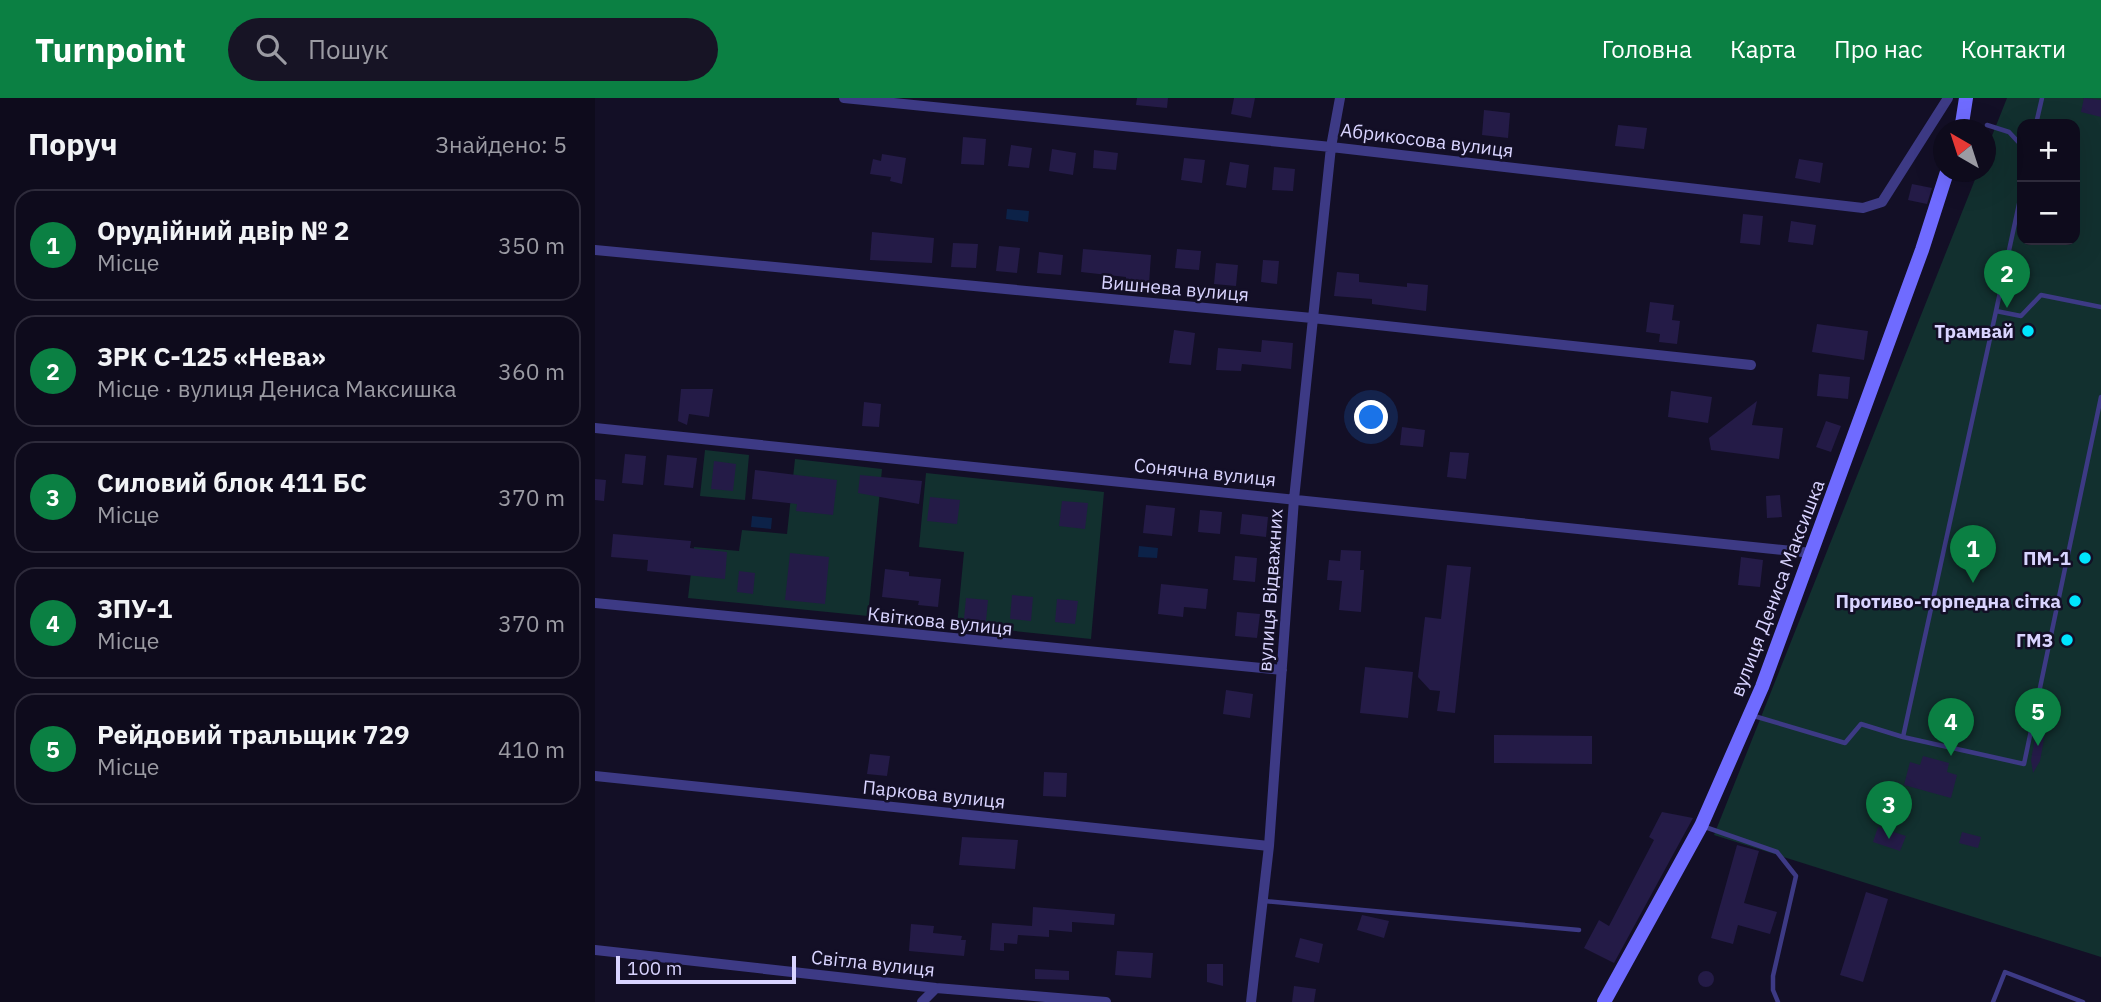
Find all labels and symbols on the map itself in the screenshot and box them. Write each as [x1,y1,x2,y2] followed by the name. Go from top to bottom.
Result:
[1339,117,1515,163] street label: Абрикосова вулиця
[1933,119,1996,182] north arrow
[1984,250,2030,308] pin: 2
[1100,270,1250,306] street label: Вишнева вулиця
[1934,319,2014,343] place label: Трамвай
[2020,323,2036,339] marker: Трамвай
[1354,400,1388,434] your location
[1133,453,1277,491] street label: Сонячна вулиця
[1725,476,1829,700] street label: вулиця Дениса Максишка
[1252,507,1288,672] street label: вулиця Відважних
[1950,525,1996,583] pin: 1
[2023,546,2072,570] place label: ПМ-1
[2077,550,2093,566] marker: ПМ-1
[1835,589,2061,613] place label: Противо-торпедна сітка
[2067,593,2083,609] marker: Противо-торпедна сітка
[866,601,1014,641] street label: Квіткова вулиця
[2016,628,2053,652] place label: ГМЗ
[2059,632,2075,648] marker: ГМЗ
[2015,688,2061,746] pin: 5
[1928,698,1974,756] pin: 4
[861,775,1007,813] street label: Паркова вулиця
[1866,781,1912,839] pin: 3
[810,945,936,981] street label: Світла вулиця
[616,953,796,985] scale bar

